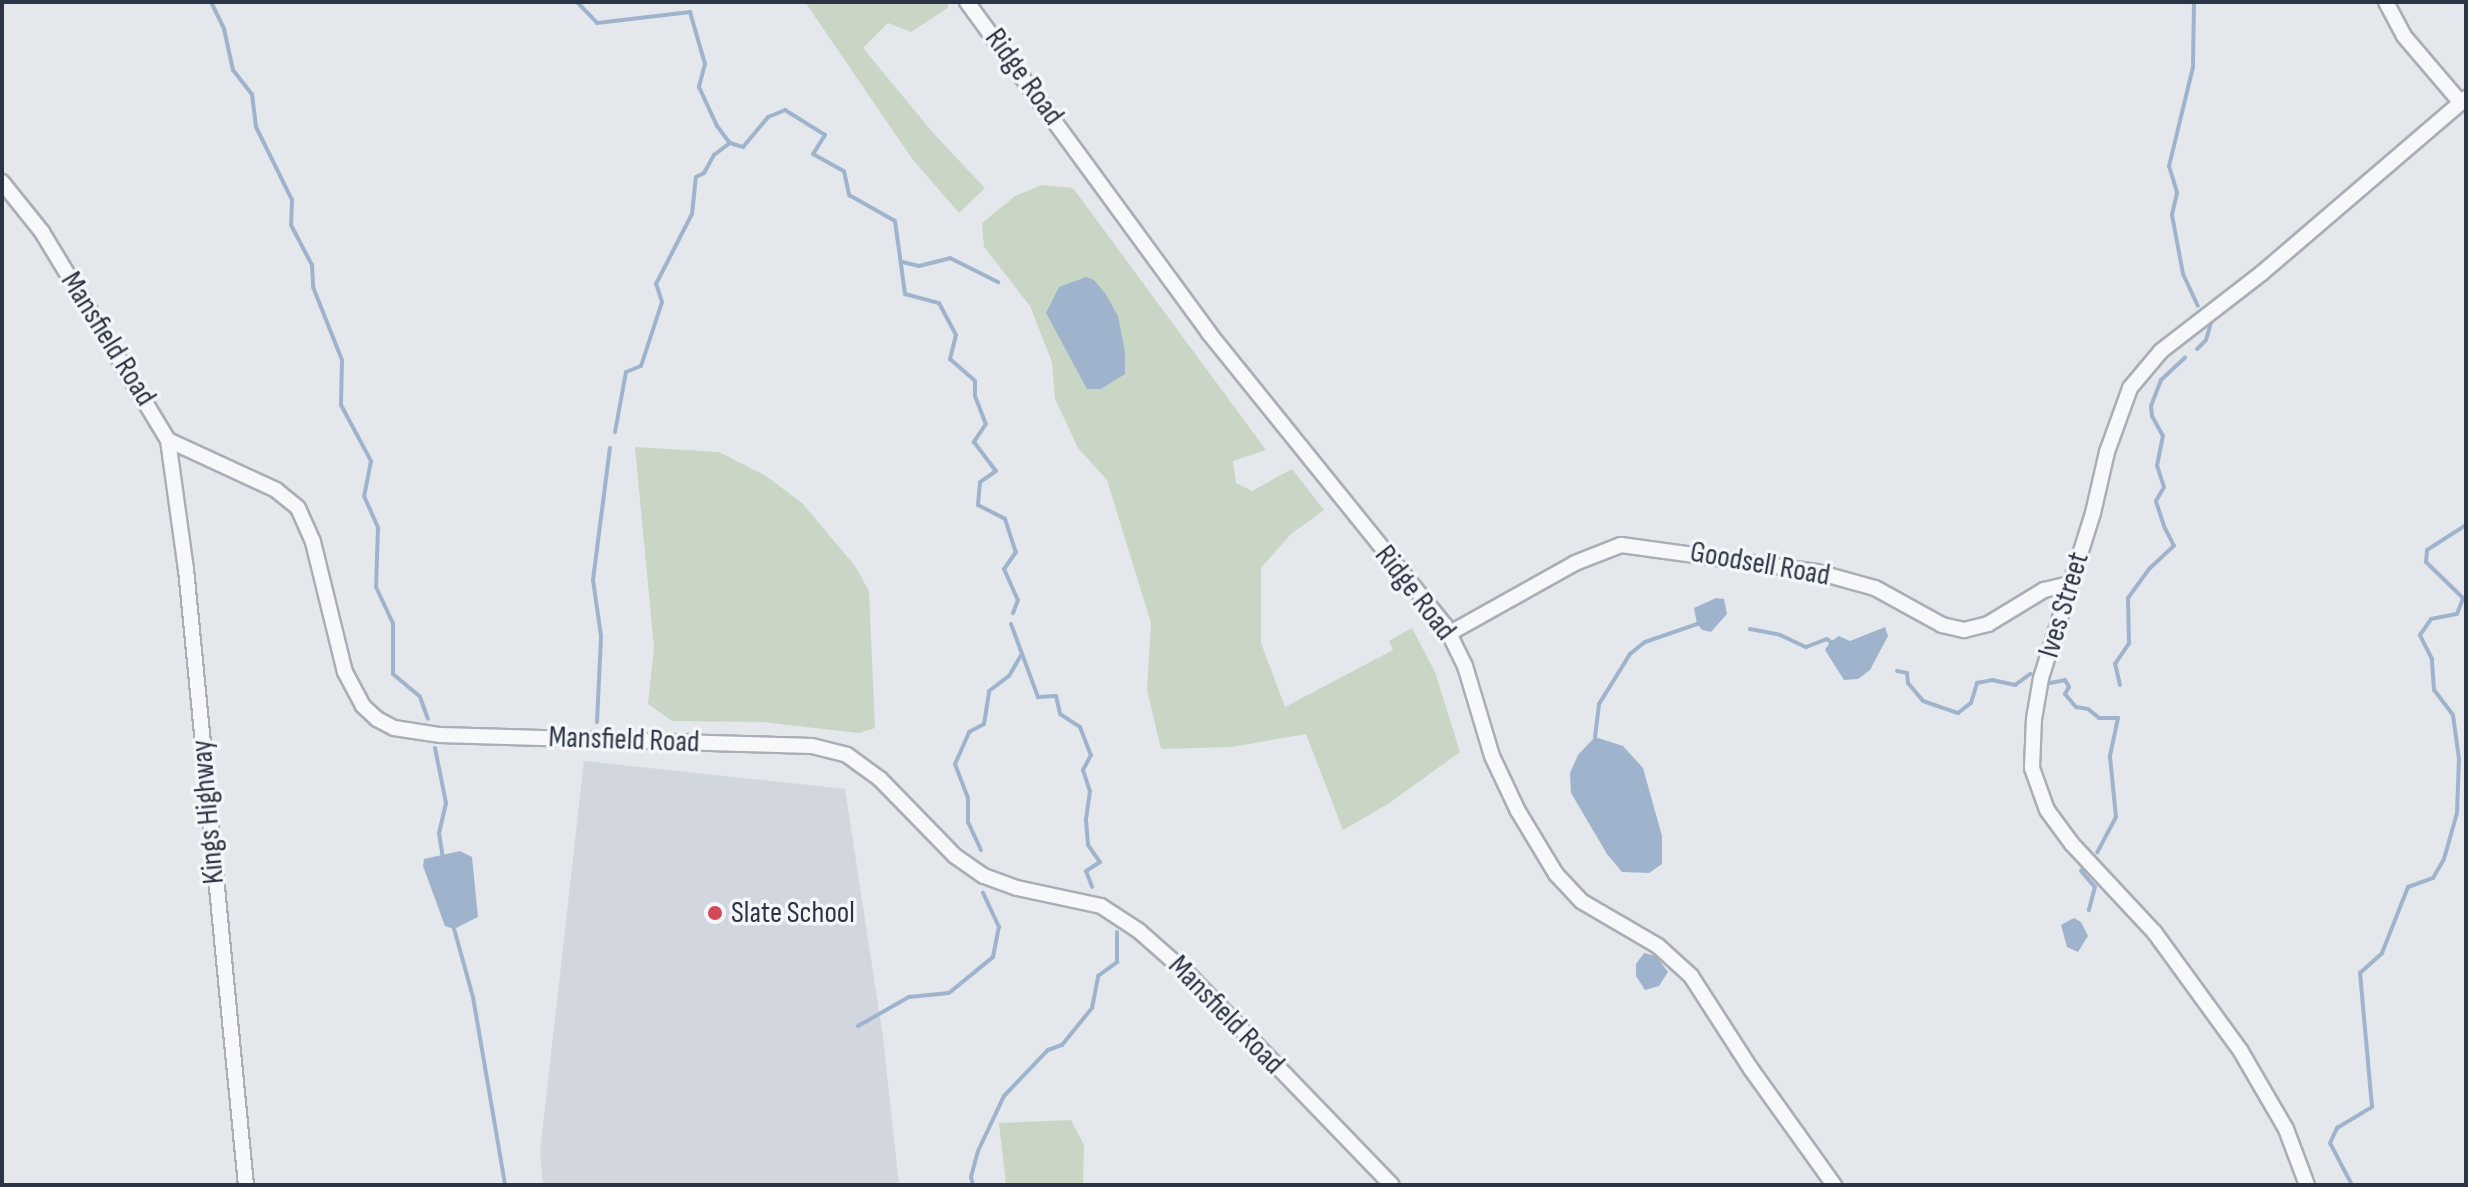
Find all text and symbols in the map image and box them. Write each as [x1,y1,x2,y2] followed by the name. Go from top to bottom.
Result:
[977,22,1071,132] street label: Ridge Road
[53,265,163,413] street label: Mansfield Road
[1687,534,1833,594] street label: Goodsell Road
[1367,538,1463,648] street label: Ridge Road
[2031,548,2097,662] street label: Ives Street
[548,719,700,761] street label: Mansfield Road
[184,738,232,886] street label: Kings Highway
[731,895,855,931] place label: Slate School
[706,904,724,922] marker: Slate School
[1161,948,1291,1082] street label: Mansfield Road

